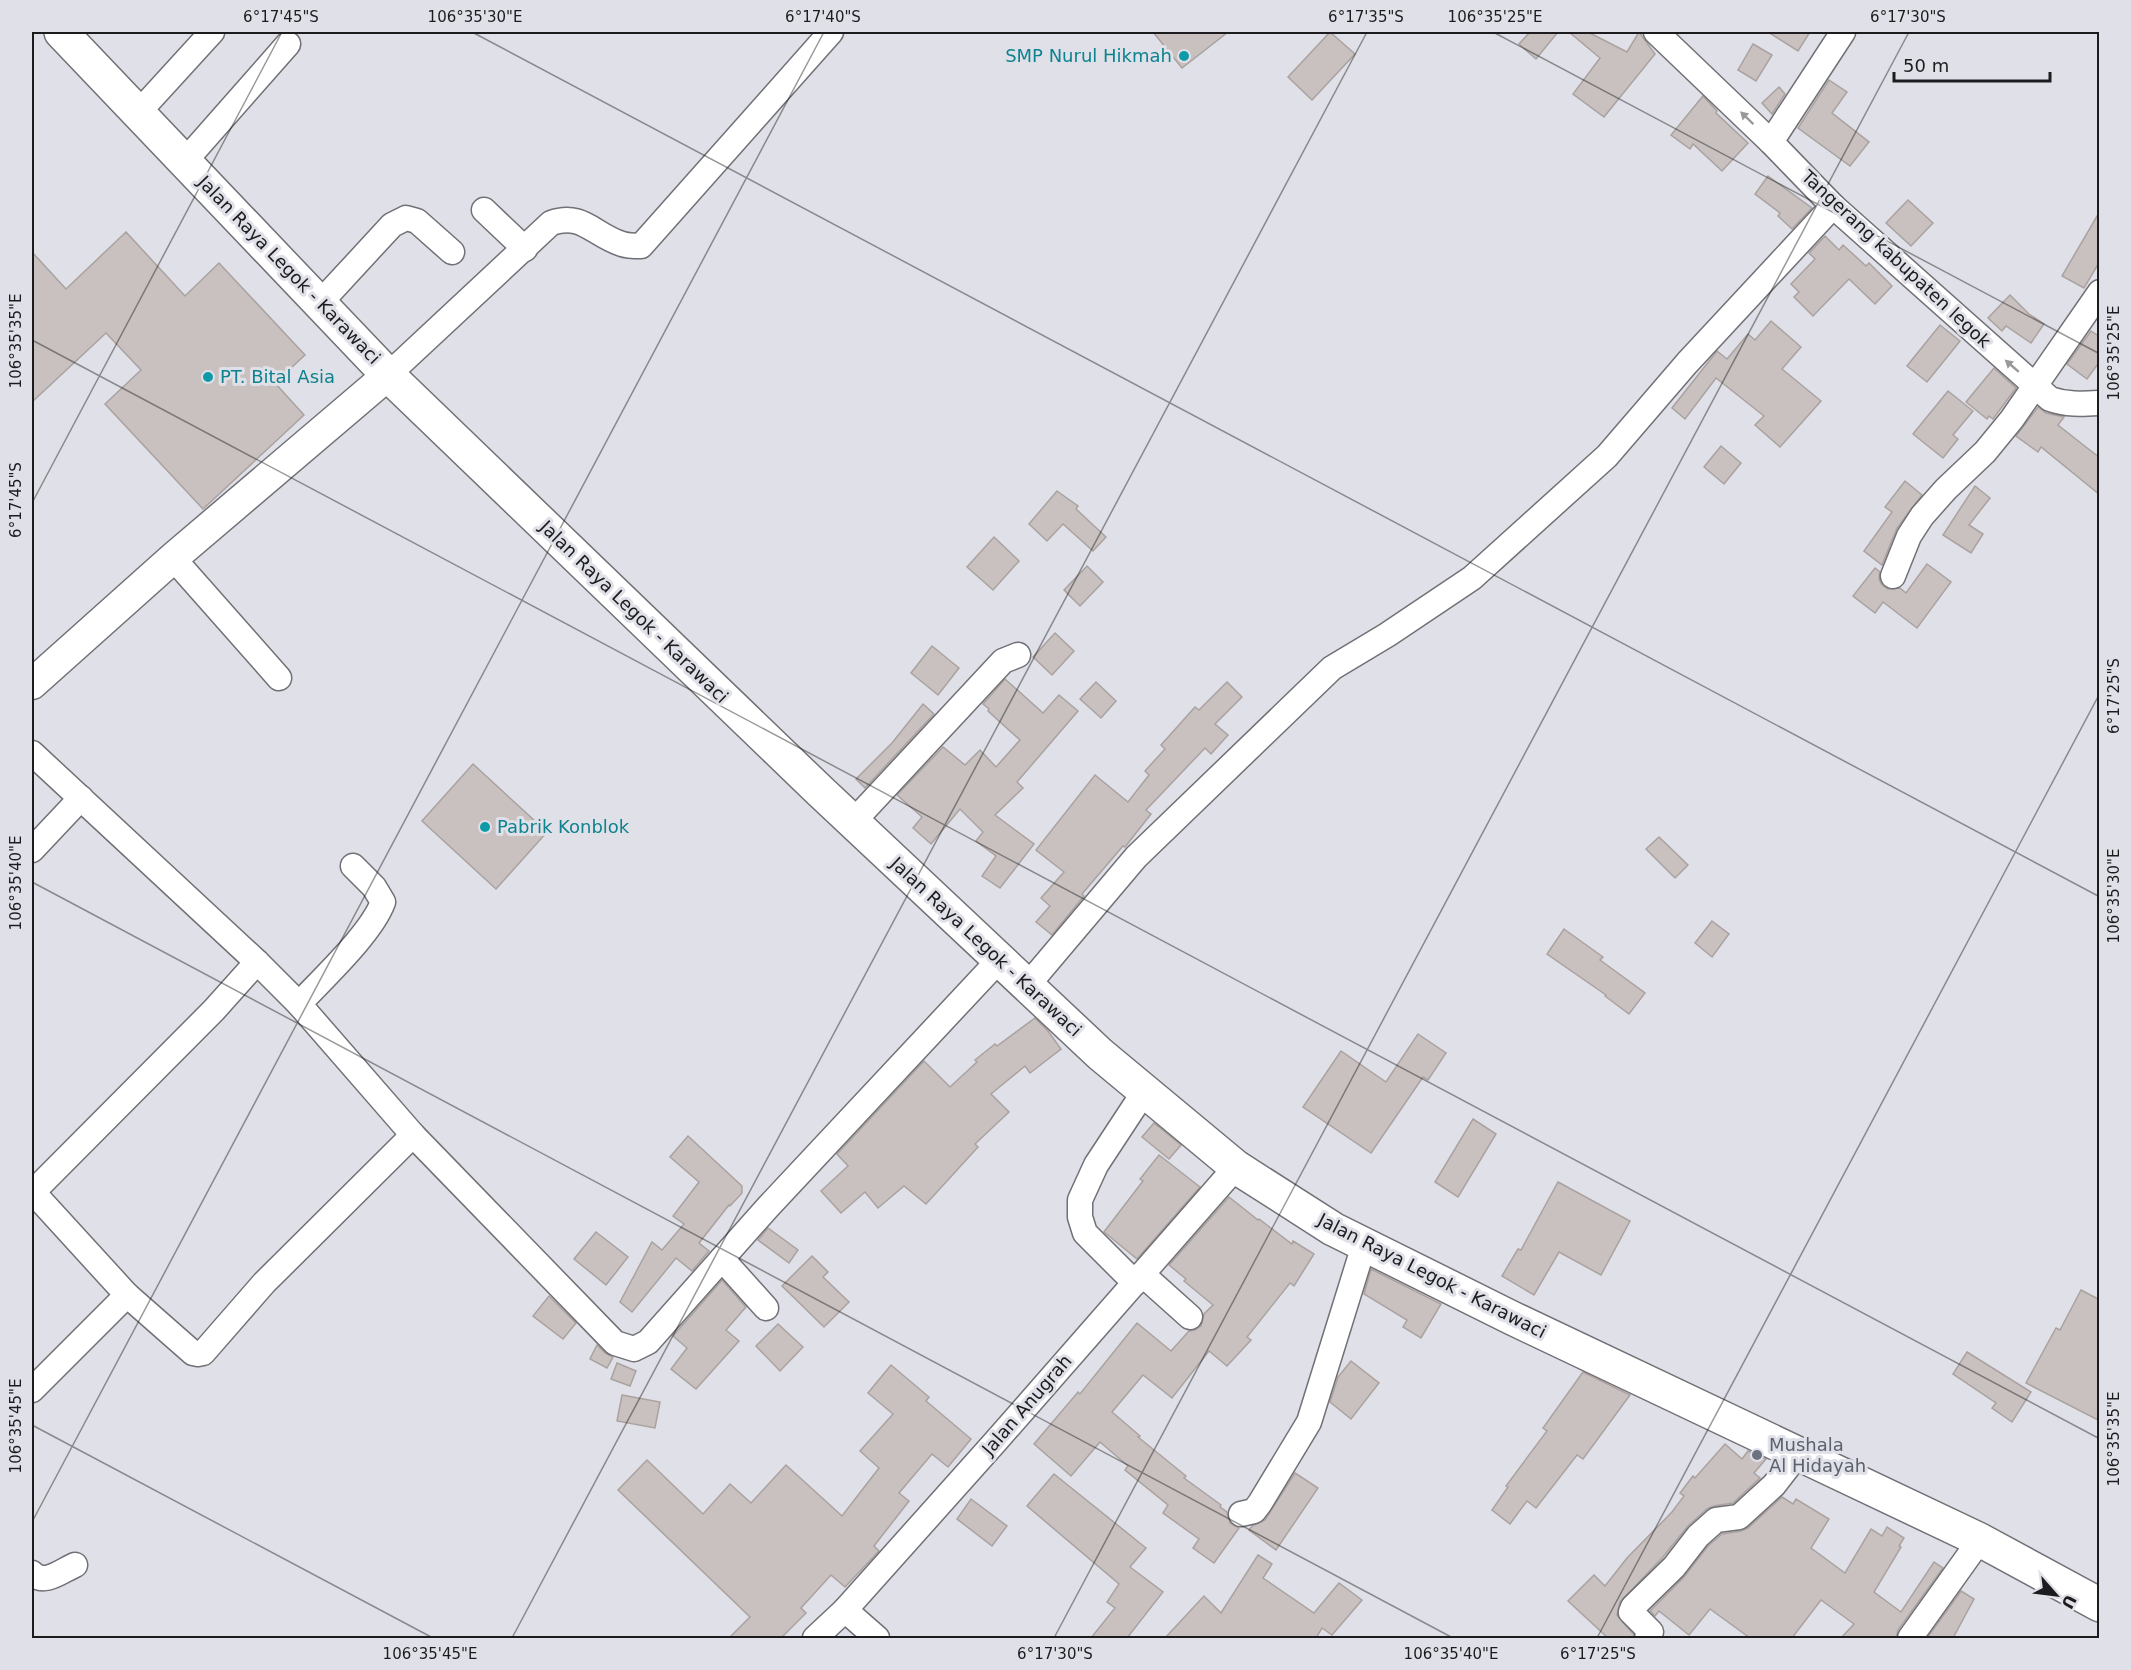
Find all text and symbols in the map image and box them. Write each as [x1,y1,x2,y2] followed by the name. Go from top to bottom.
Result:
[243,8,319,26] text: 6°17'45"S
[428,8,522,26] text: 106°35'30"E
[785,8,861,26] text: 6°17'40"S
[1328,8,1404,26] text: 6°17'35"S
[1448,8,1542,26] text: 106°35'25"E
[1870,8,1946,26] text: 6°17'30"S
[1005,45,1172,66] place label: SMP Nurul Hikmah
[1894,45,2050,83] scale bar
[1177,49,1191,63] marker: SMP Nurul Hikmah
[1903,55,1949,76] text: 50 m
[1740,112,1754,126] one-way arrow
[1797,165,1996,352] street label: Tangerang kabupaten legok
[193,171,385,368] street label: Jalan Raya Legok - Karawaci
[7,294,25,388] text: 106°35'35"E
[2105,306,2123,400] text: 106°35'25"E
[2004,359,2020,372] one-way arrow
[220,366,335,387] place label: PT. Bital Asia
[201,370,215,384] marker: PT. Bital Asia
[7,462,25,538] text: 6°17'45"S
[535,515,733,707] street label: Jalan Raya Legok - Karawaci
[2105,658,2123,734] text: 6°17'25"S
[497,816,630,837] place label: Pabrik Konblok
[478,820,492,834] marker: Pabrik Konblok
[7,836,25,930] text: 106°35'40"E
[2105,849,2123,943] text: 106°35'30"E
[886,852,1086,1041] street label: Jalan Raya Legok - Karawaci
[1314,1208,1550,1342] street label: Jalan Raya Legok - Karawaci
[977,1350,1076,1460] street label: Jalan Anugrah
[7,1379,25,1473] text: 106°35'45"E
[2105,1392,2123,1486] text: 106°35'35"E
[1769,1434,1866,1476] place label: Mushala Al Hidayah
[1750,1448,1764,1462] marker: Mushala Al Hidayah
[2026,1565,2086,1625] north arrow
[2057,1592,2080,1612] text: U
[383,1645,477,1663] text: 106°35'45"E
[1017,1645,1093,1663] text: 6°17'30"S
[1404,1645,1498,1663] text: 106°35'40"E
[1560,1645,1636,1663] text: 6°17'25"S

